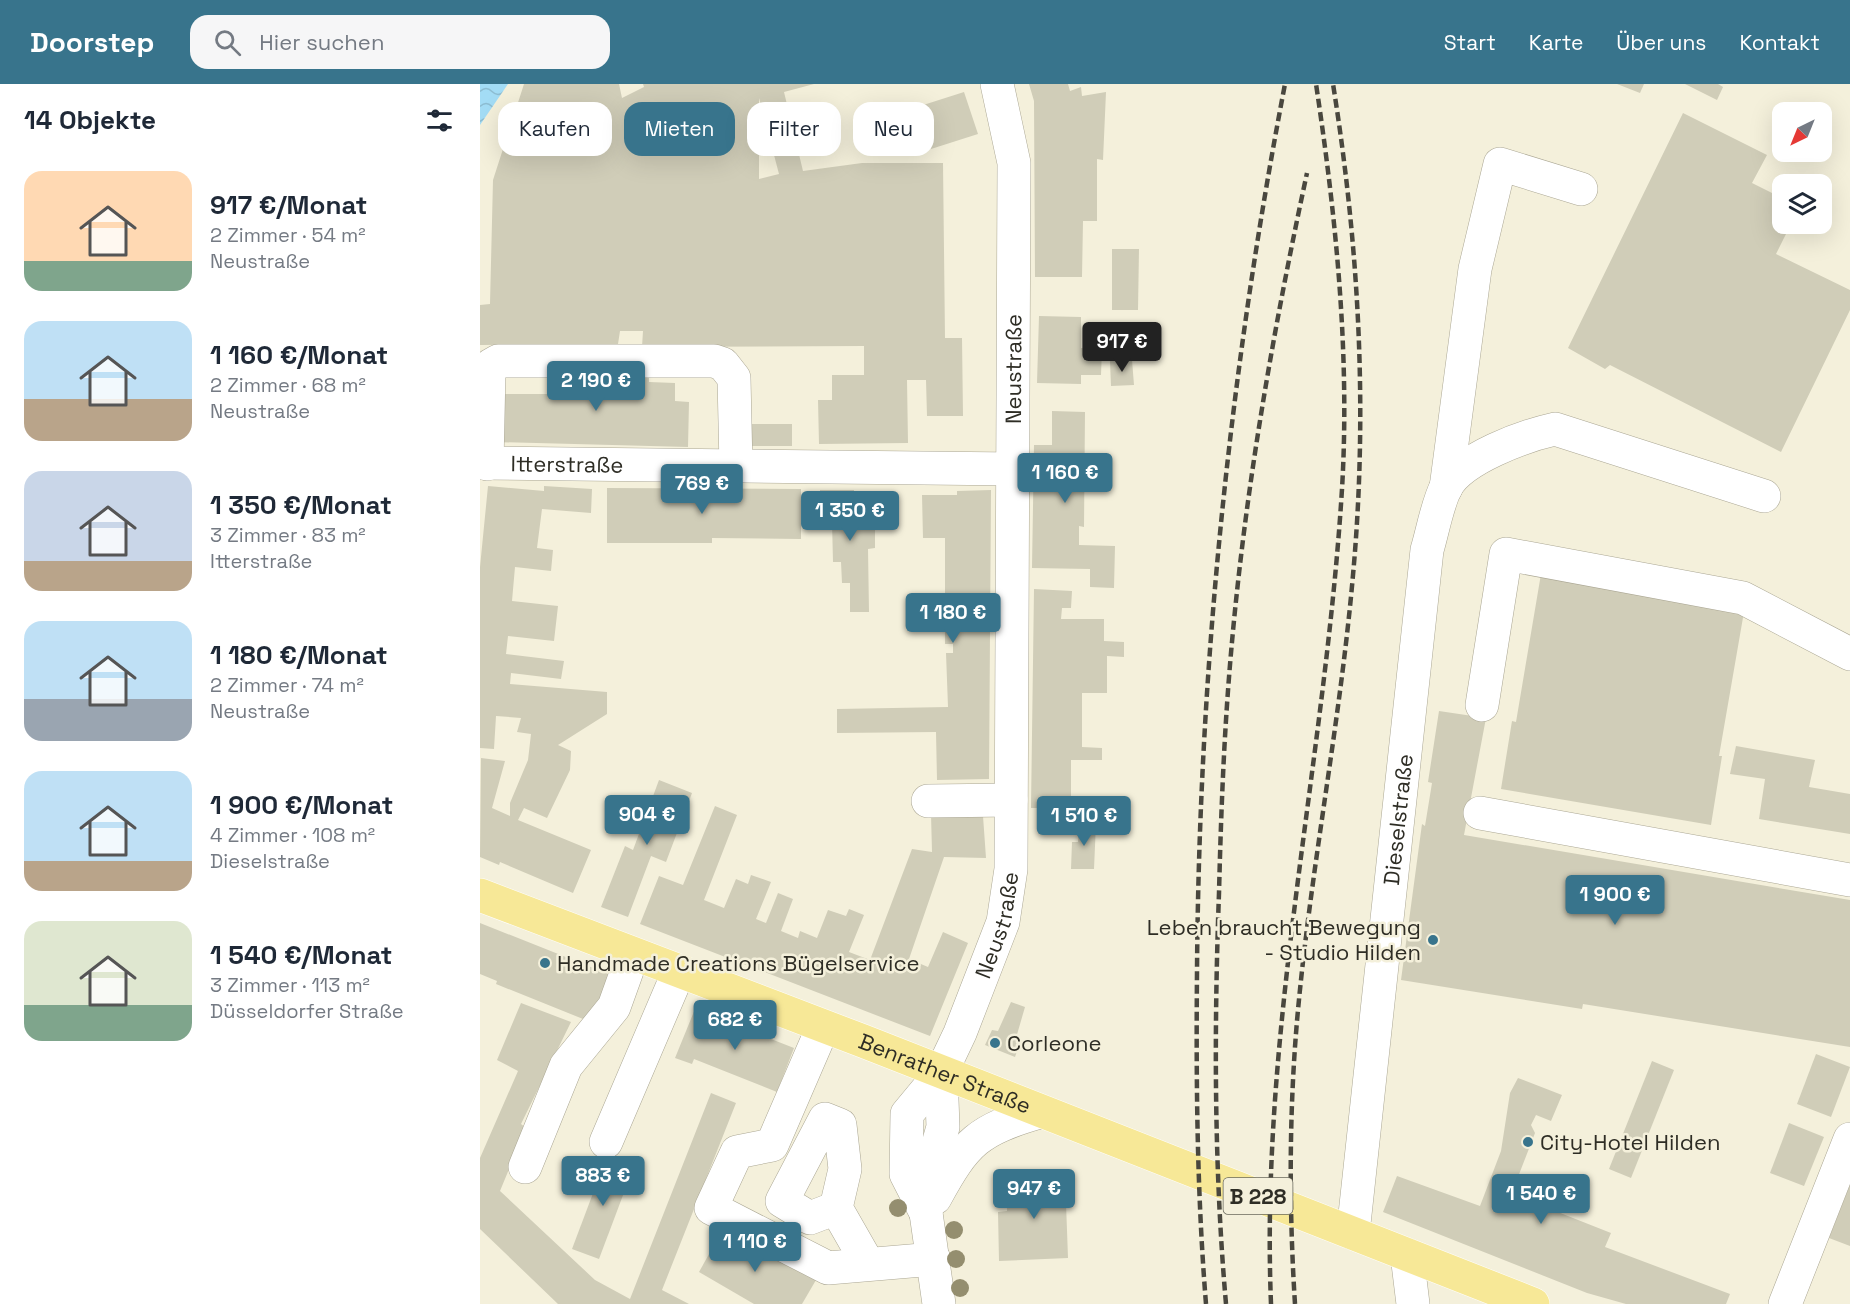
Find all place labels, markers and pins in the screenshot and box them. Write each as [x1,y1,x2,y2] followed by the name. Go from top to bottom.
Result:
[1080,322,1164,373] pin: 917 €
[541,361,651,412] pin: 2 190 €
[1010,453,1120,504] pin: 1 160 €
[660,464,744,515] pin: 769 €
[795,491,905,542] pin: 1 350 €
[898,593,1008,644] pin: 1 180 €
[605,795,689,846] pin: 904 €
[1029,796,1139,847] pin: 1 510 €
[1560,875,1670,926] pin: 1 900 €
[1147,913,1421,966] place label: Leben braucht Bewegung - Studio Hilden
[1426,933,1440,947] marker: Leben braucht Bewegung - Studio Hilden
[557,949,920,977] place label: Handmade Creations Bügelservice
[538,956,552,970] marker: Handmade Creations Bügelservice
[693,1000,777,1051] pin: 682 €
[1007,1029,1102,1057] place label: Corleone
[988,1036,1002,1050] marker: Corleone
[1540,1128,1720,1156] place label: City-Hotel Hilden
[1521,1135,1535,1149] marker: City-Hotel Hilden
[561,1156,645,1207] pin: 883 €
[992,1169,1076,1220] pin: 947 €
[1486,1174,1596,1225] pin: 1 540 €
[700,1222,810,1273] pin: 1 110 €

